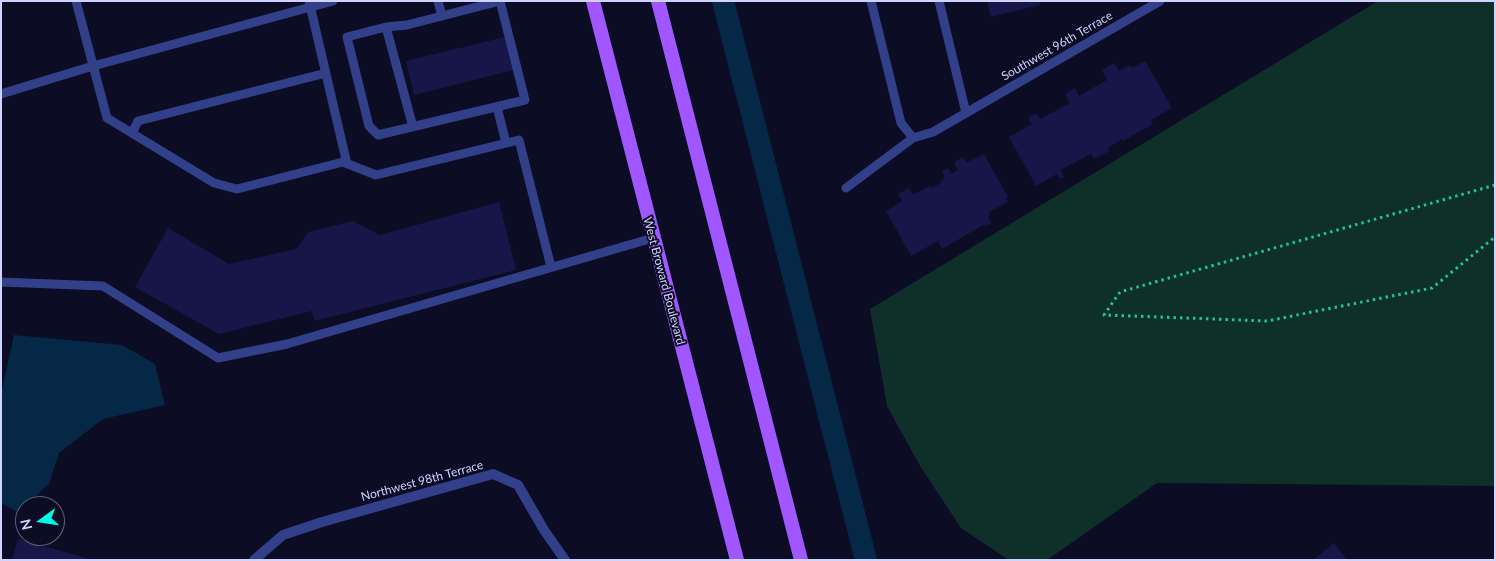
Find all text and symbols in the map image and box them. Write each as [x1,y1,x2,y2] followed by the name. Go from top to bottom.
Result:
[999,8,1115,84] street label: Southwest 96th Terrace
[640,216,688,346] street label: West Broward Boulevard
[359,458,485,504] street label: Northwest 98th Terrace
[15,496,65,546] north arrow
[16,517,35,532] text: N

